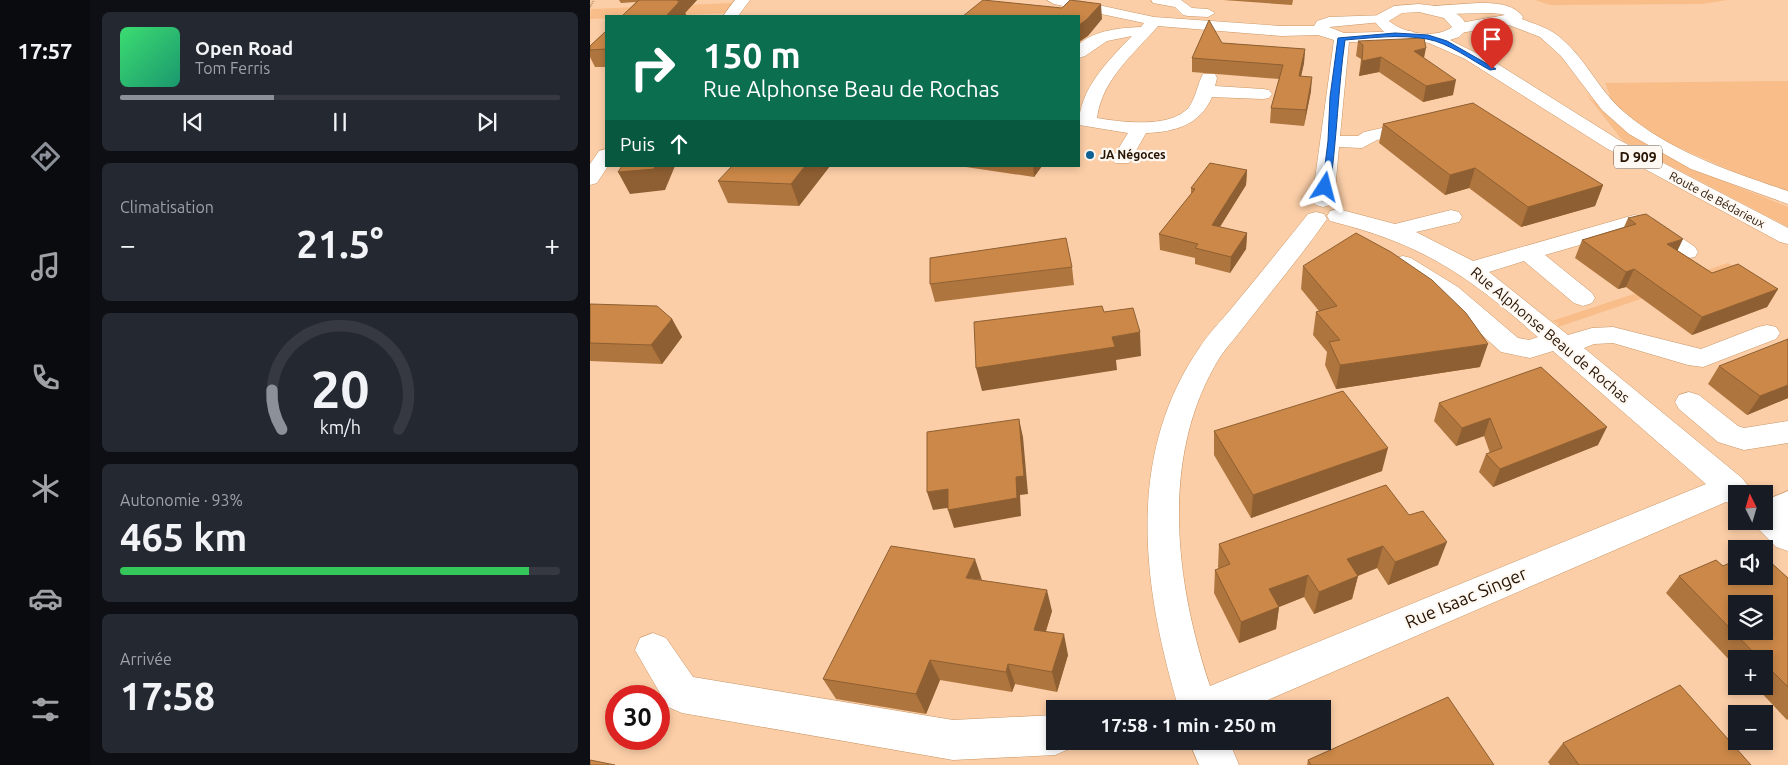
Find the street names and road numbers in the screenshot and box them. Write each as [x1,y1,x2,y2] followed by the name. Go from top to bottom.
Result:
[1614,146,1662,168] road number: D 909
[1667,169,1767,230] street label: Route de Bédarieux
[1467,263,1633,406] street label: Rue Alphonse Beau de Rochas
[1402,562,1530,632] street label: Rue Isaac Singer

